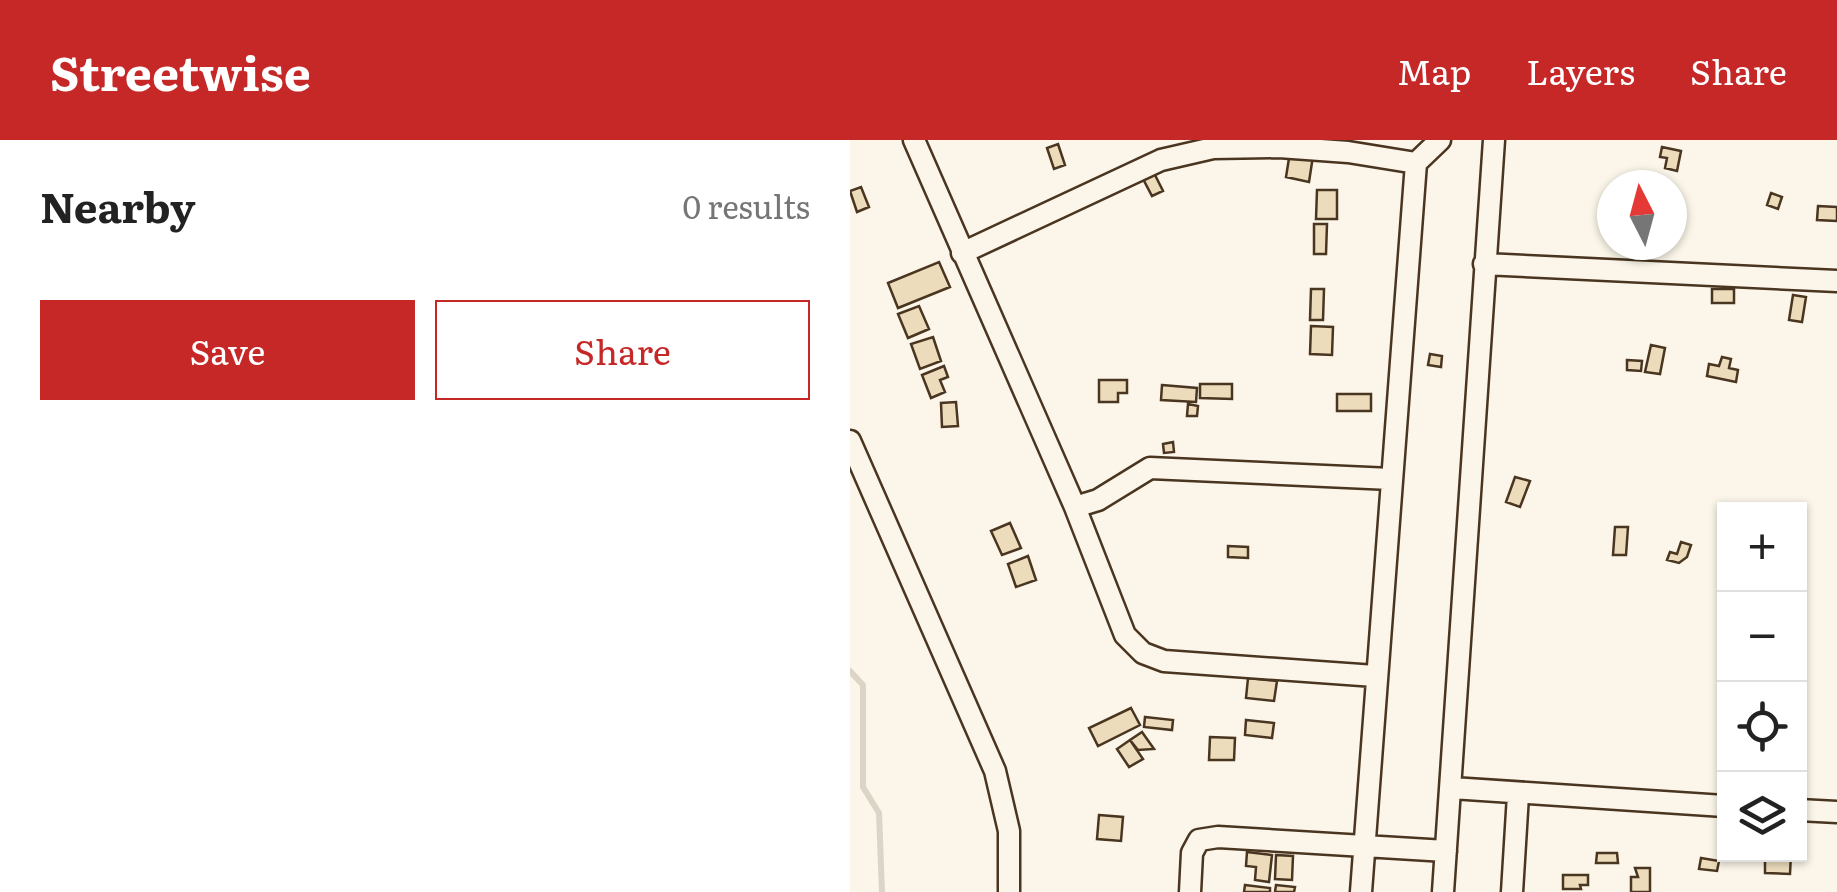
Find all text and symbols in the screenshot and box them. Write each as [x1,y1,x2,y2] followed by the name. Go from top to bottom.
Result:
[50,35,311,106] text: Streetwise
[1397,44,1471,96] text: Map
[1526,44,1635,96] text: Layers
[1690,44,1787,96] text: Share
[1597,170,1687,260] north arrow
[40,174,196,236] text: Nearby
[682,181,810,229] text: 0 results
[40,300,415,400] button: Save
[435,300,810,400] button: Share
[1717,502,1807,862] map controls
[1717,502,1807,592] button: +
[1717,592,1807,682] button: −
[1717,682,1807,772] button: locate
[1717,772,1807,862] button: layers

